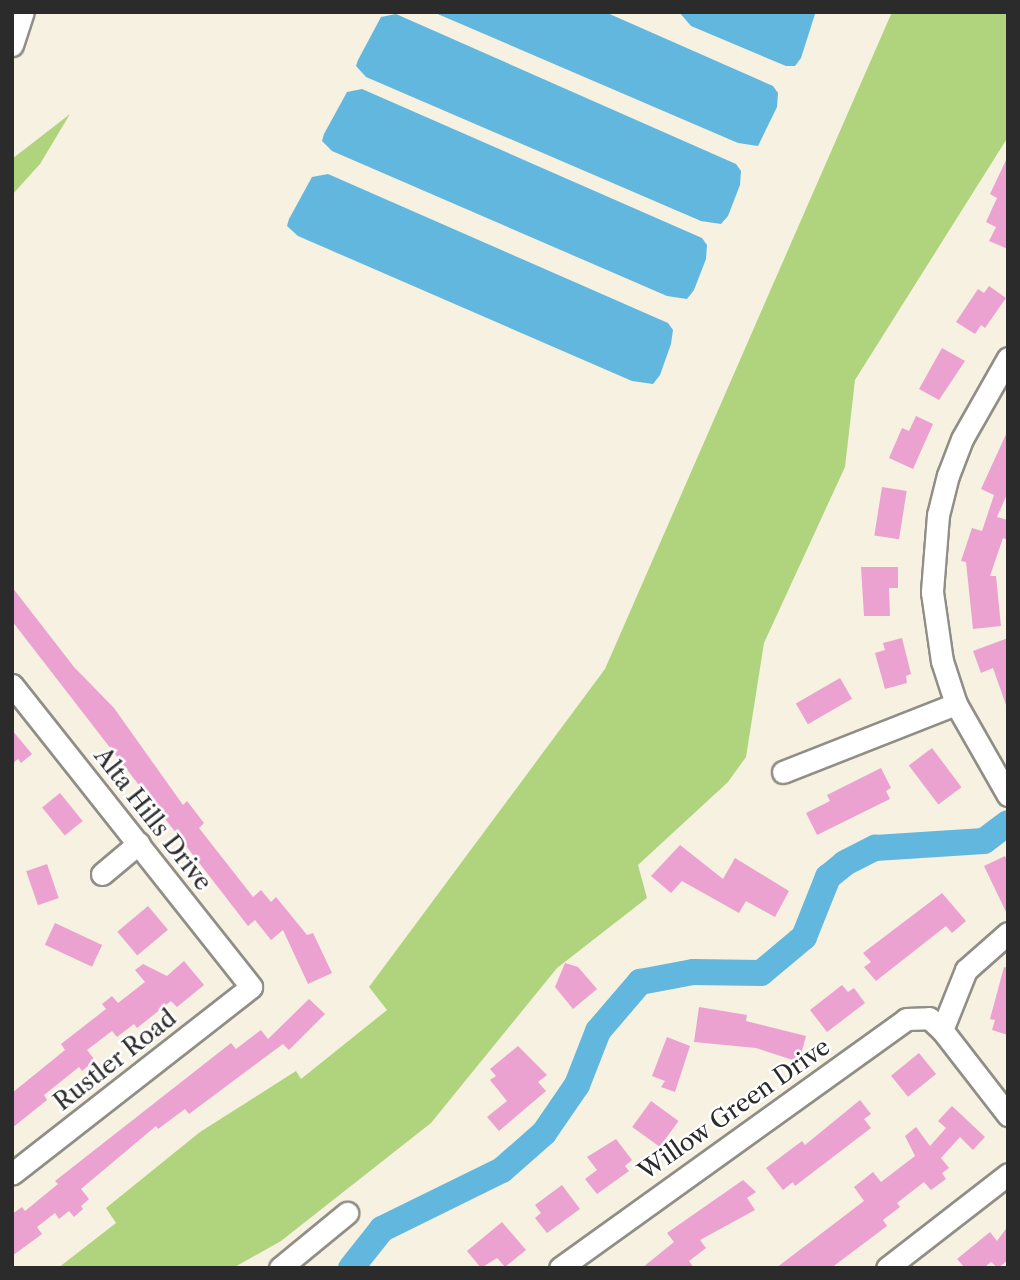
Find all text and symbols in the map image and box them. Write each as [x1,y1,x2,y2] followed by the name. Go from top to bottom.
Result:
[88,742,218,896] street label: Alta Hills Drive
[48,1003,182,1117] street label: Rustler Road
[632,1032,836,1186] street label: Willow Green Drive

